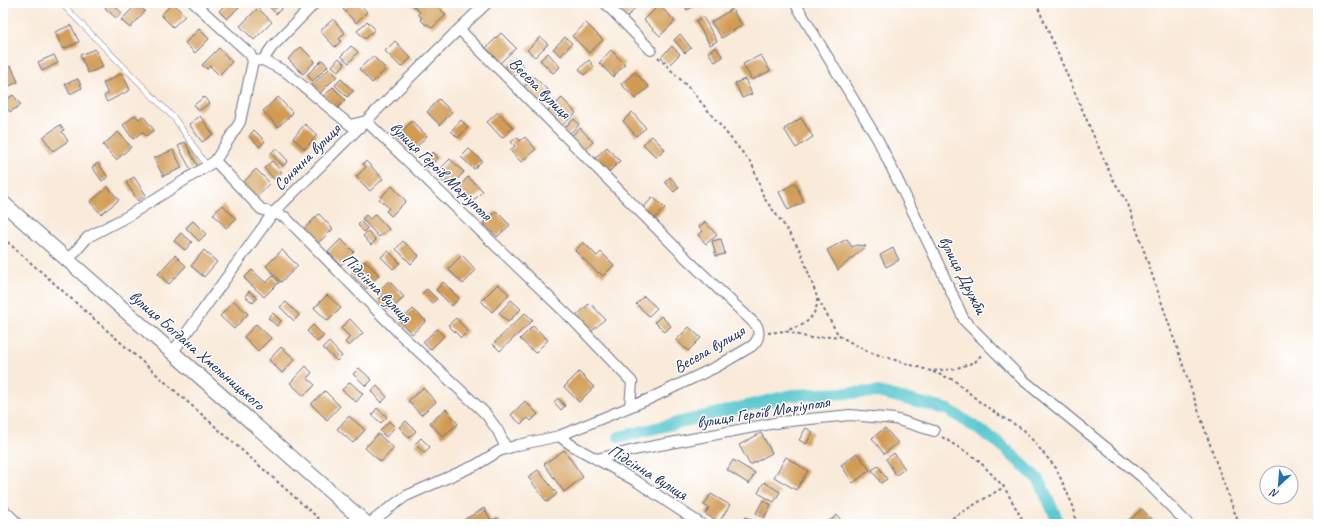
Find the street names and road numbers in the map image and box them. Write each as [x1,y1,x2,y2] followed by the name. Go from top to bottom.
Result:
[505,53,576,124] street label: Весела вулиця
[386,117,497,226] street label: вулиця Героїв Маріуполя
[269,118,346,195] street label: Сонячна вулиця
[934,232,992,319] street label: вулиця Дружби
[338,249,417,328] street label: Підсінна вулиця
[125,285,270,415] street label: вулиця Богдана Хмельницького
[670,320,749,378] street label: Весела вулиця
[695,391,832,433] street label: вулиця Героїв Маріуполя
[604,439,692,505] street label: Підсінна вулиця

